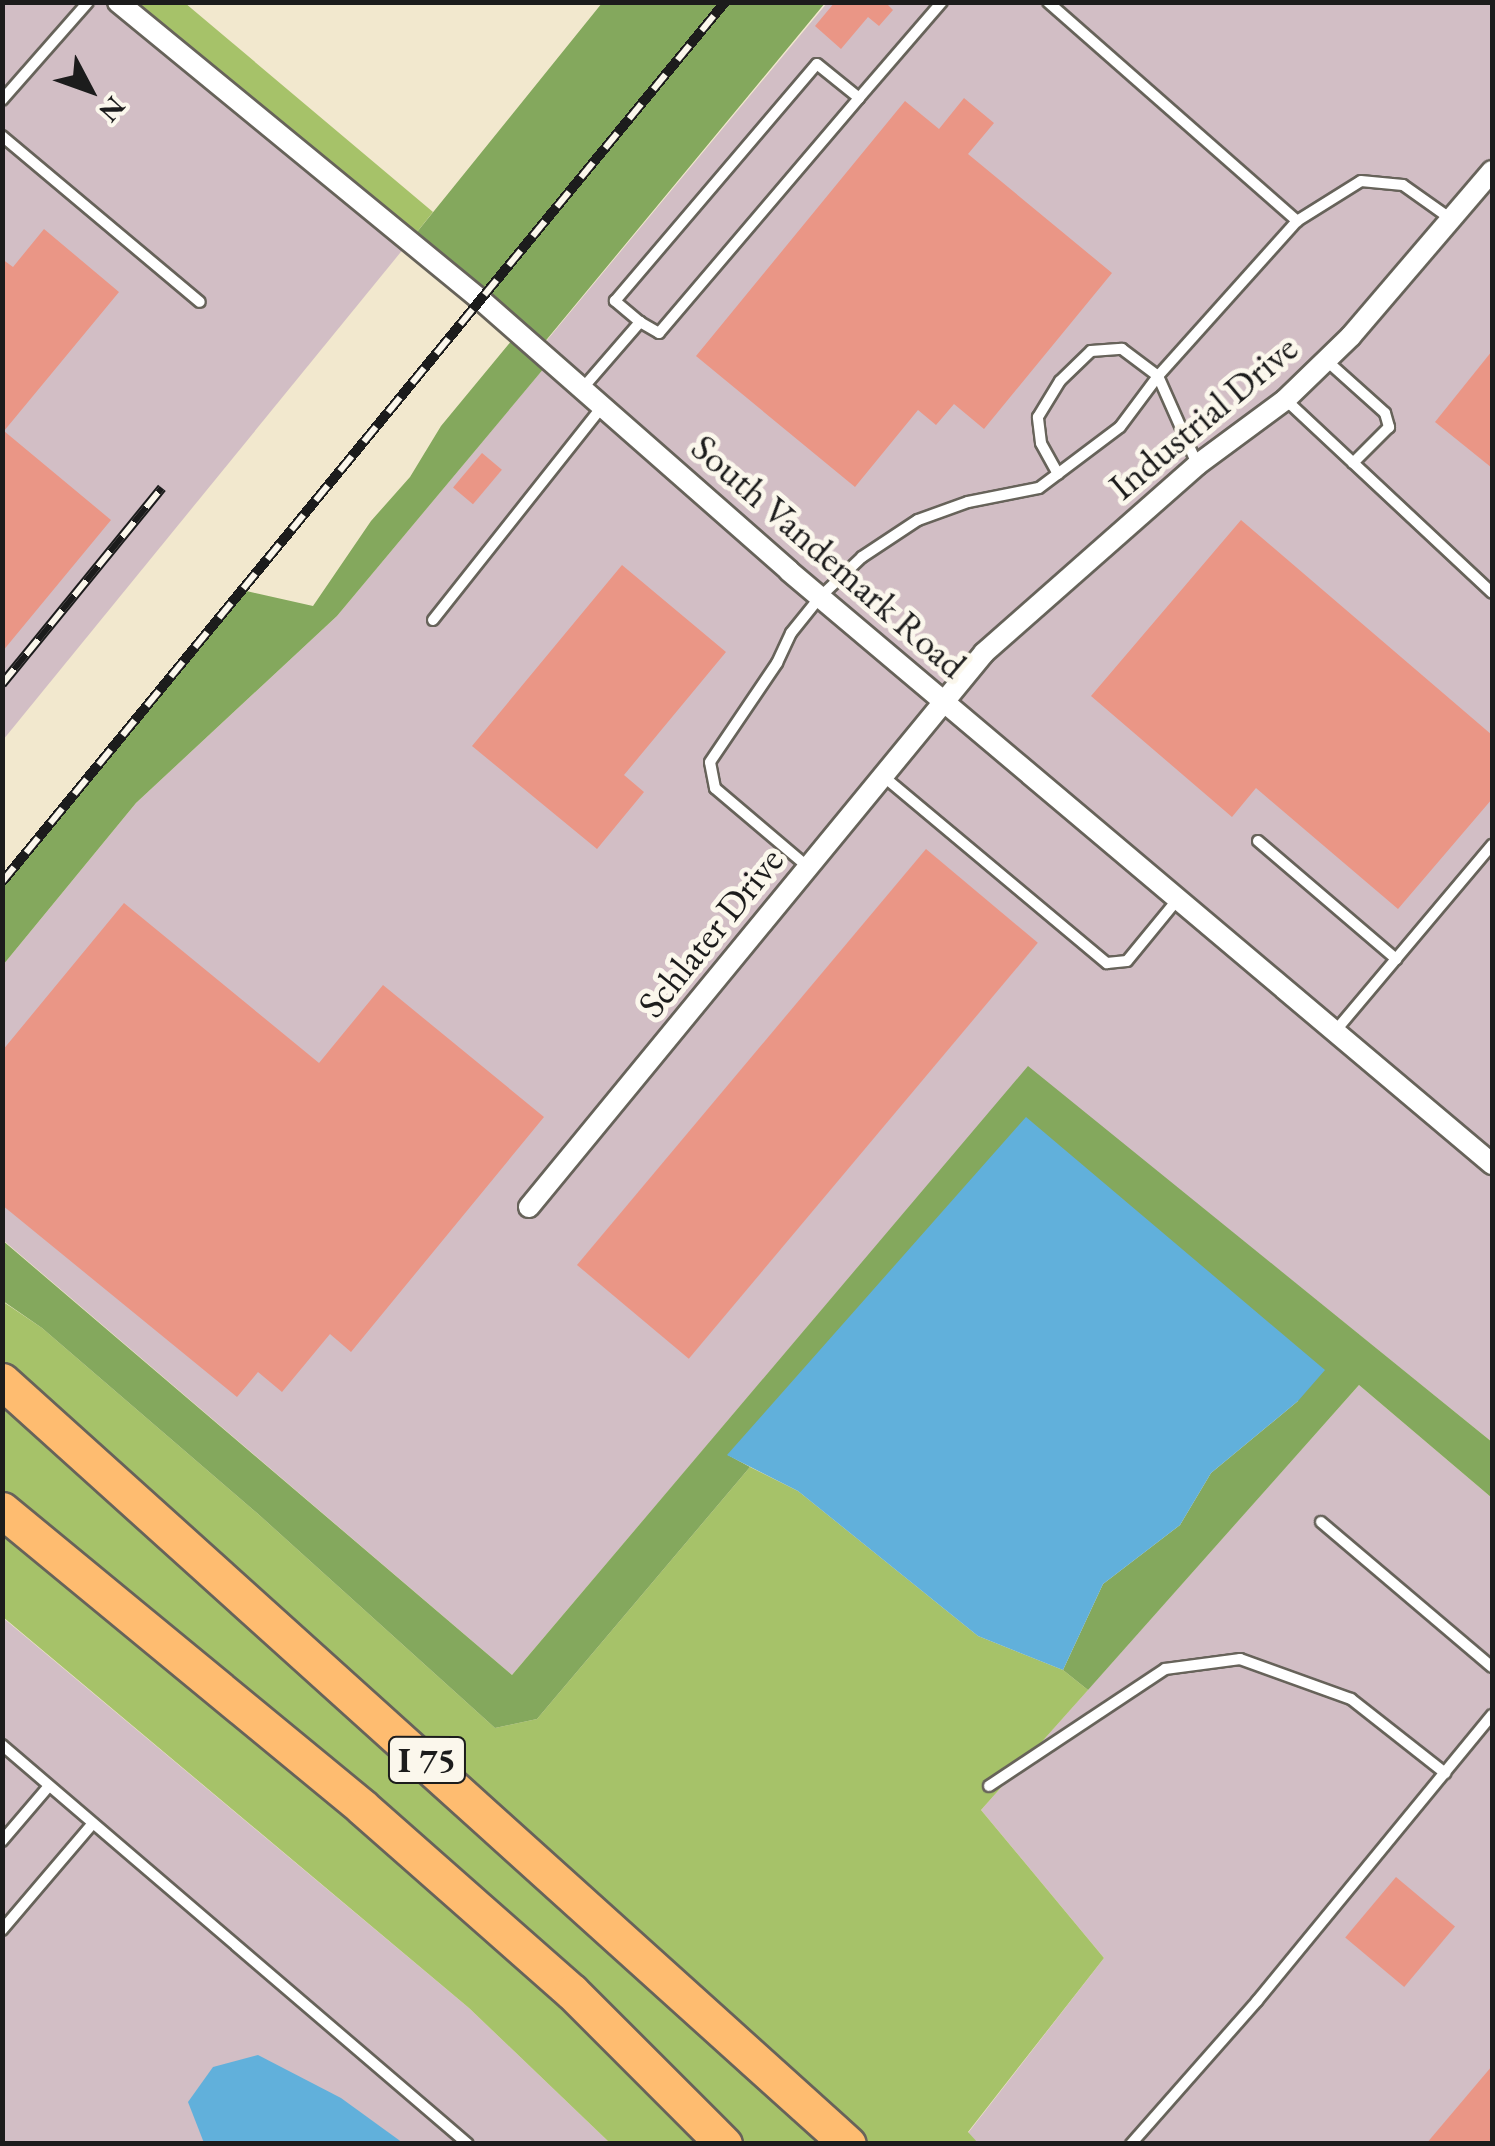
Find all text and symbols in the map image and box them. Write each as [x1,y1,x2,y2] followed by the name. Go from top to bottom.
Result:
[40,40,140,140] north arrow
[92,89,134,130] text: N
[1100,325,1306,509] street label: Industrial Drive
[682,424,976,688] street label: South Vandemark Road
[628,838,792,1026] street label: Schlater Drive
[387,1730,467,1790] road number: I 75

